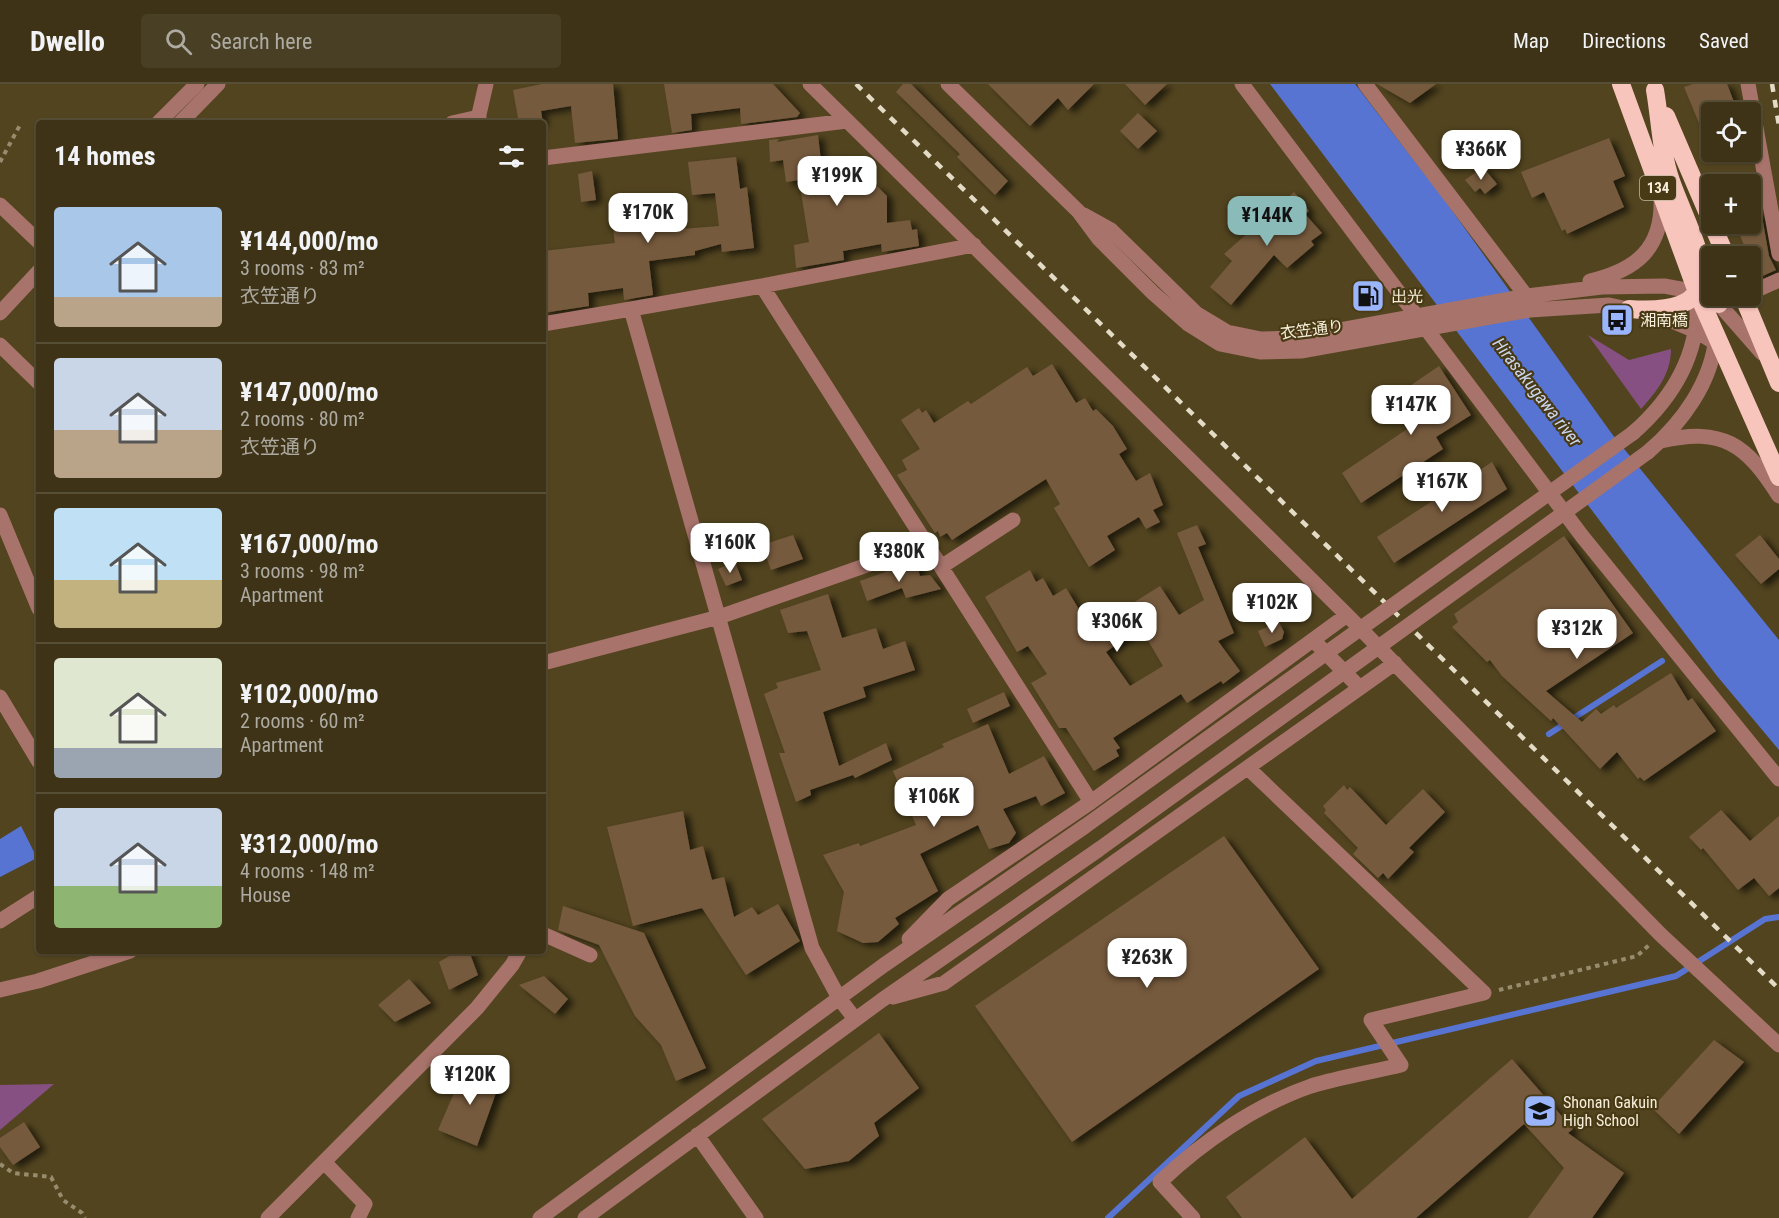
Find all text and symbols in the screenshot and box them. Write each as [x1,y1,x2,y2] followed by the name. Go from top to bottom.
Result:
[141,14,561,68] search box
[30,25,105,58] text: Dwello
[162,25,195,58] icon: search
[210,29,312,54] text: Search here
[1513,29,1549,53] text: Map
[1582,29,1666,53] text: Directions
[1699,29,1749,53] text: Saved
[1701,102,1761,306] map controls
[1701,102,1761,162] button: locate
[1439,130,1523,181] pin: ¥366K
[1456,137,1506,161] text: ¥366K
[495,140,528,173] icon: filters
[54,141,156,171] text: 14 homes
[795,156,879,207] pin: ¥199K
[812,163,862,187] text: ¥199K
[1701,174,1761,234] button: +
[1640,176,1676,200] road number: 134
[606,193,690,244] pin: ¥170K
[1225,196,1309,247] pin: ¥144K
[623,200,673,224] text: ¥170K
[1242,203,1292,227] text: ¥144K
[240,226,378,256] text: ¥144,000/mo
[102,231,174,303] icon: home
[1701,246,1761,306] button: −
[240,256,365,280] text: 3 rooms · 83 m²
[1350,278,1386,314] fuel station icon: 出光
[240,284,320,308] text: 衣笠通り
[1391,287,1423,306] place label: 出光
[1599,302,1635,338] bus stop icon: 湘南橋
[1640,311,1688,330] place label: 湘南橋
[1279,316,1345,343] street label: 衣笠通り
[1489,333,1587,451] water label: Hirasakugawa river
[240,377,378,407] text: ¥147,000/mo
[102,382,174,454] icon: home
[1369,385,1453,436] pin: ¥147K
[1386,392,1436,416] text: ¥147K
[240,407,365,431] text: 2 rooms · 80 m²
[240,435,320,459] text: 衣笠通り
[1400,462,1484,513] pin: ¥167K
[1417,469,1467,493] text: ¥167K
[688,523,772,574] pin: ¥160K
[240,529,378,559] text: ¥167,000/mo
[705,530,755,554] text: ¥160K
[102,532,174,604] icon: home
[857,532,941,583] pin: ¥380K
[874,539,924,563] text: ¥380K
[240,559,365,583] text: 3 rooms · 98 m²
[240,583,324,607] text: Apartment
[1230,583,1314,634] pin: ¥102K
[1247,590,1297,614] text: ¥102K
[1075,602,1159,653] pin: ¥306K
[1092,609,1142,633] text: ¥306K
[1535,609,1619,660] pin: ¥312K
[1552,616,1602,640] text: ¥312K
[240,679,378,709] text: ¥102,000/mo
[102,682,174,754] icon: home
[240,709,365,733] text: 2 rooms · 60 m²
[240,733,324,757] text: Apartment
[892,777,976,828] pin: ¥106K
[909,784,959,808] text: ¥106K
[240,829,378,859] text: ¥312,000/mo
[102,832,174,904] icon: home
[240,859,375,883] text: 4 rooms · 148 m²
[240,883,291,907] text: House
[1105,938,1189,989] pin: ¥263K
[1122,945,1172,969] text: ¥263K
[428,1055,512,1106] pin: ¥120K
[445,1062,495,1086] text: ¥120K
[1522,1093,1558,1129] school or university icon: Shonan Gakuin High School
[1563,1093,1657,1130] place label: Shonan Gakuin High School

